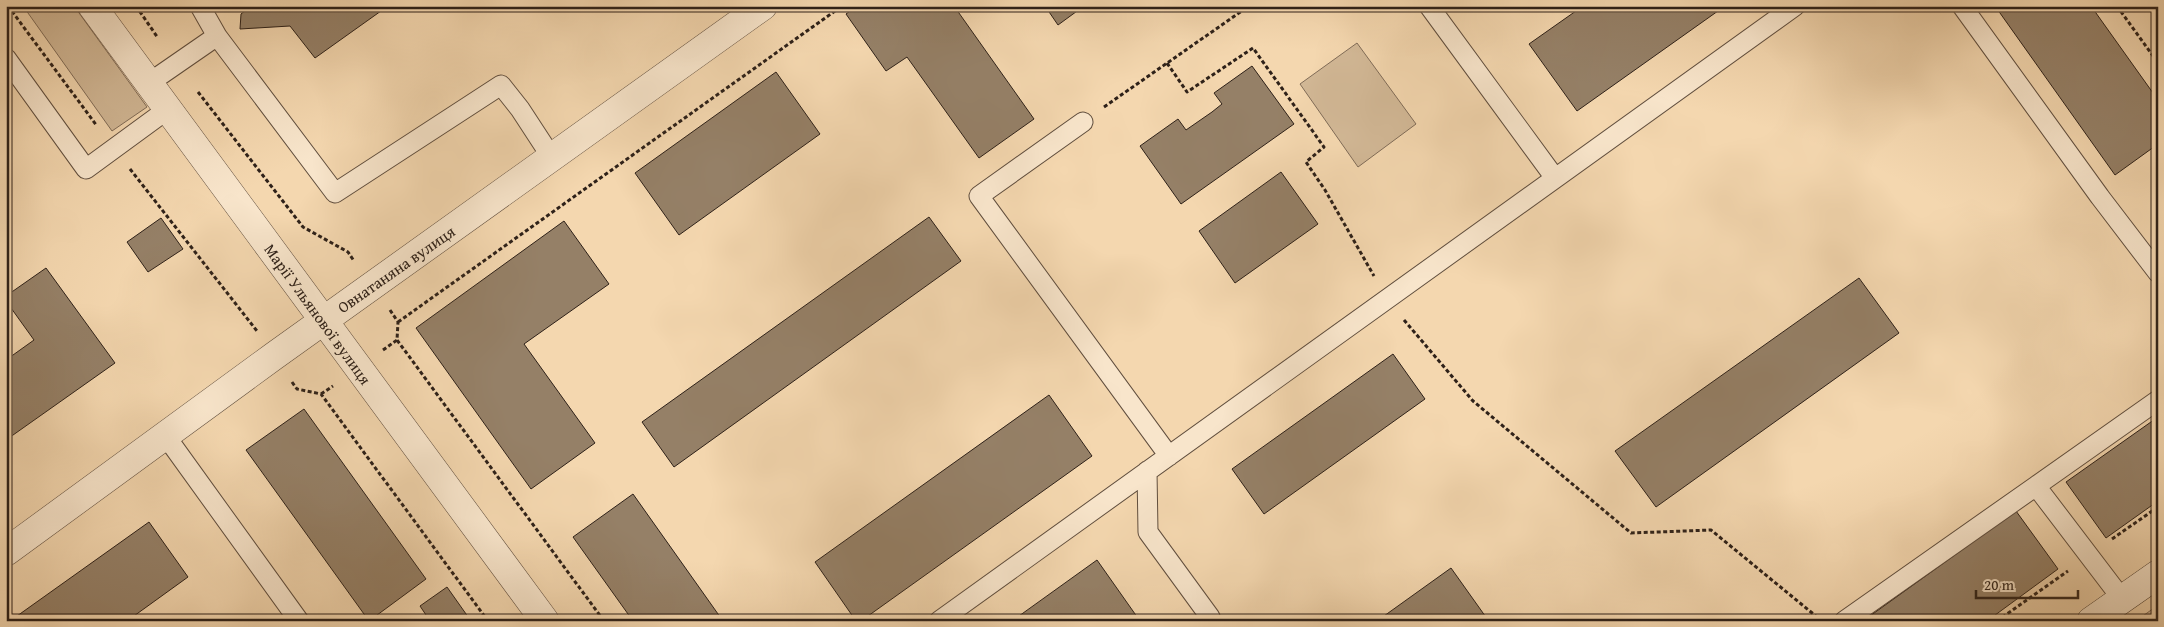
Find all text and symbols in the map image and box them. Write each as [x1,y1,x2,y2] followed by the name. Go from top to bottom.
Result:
[332,219,460,319] street label: Овнатаняна вулиця
[259,239,377,389] street label: Марії Ульянової вулиця
[1976,567,2079,599] scale bar
[1984,574,2015,595] text: 20 m

